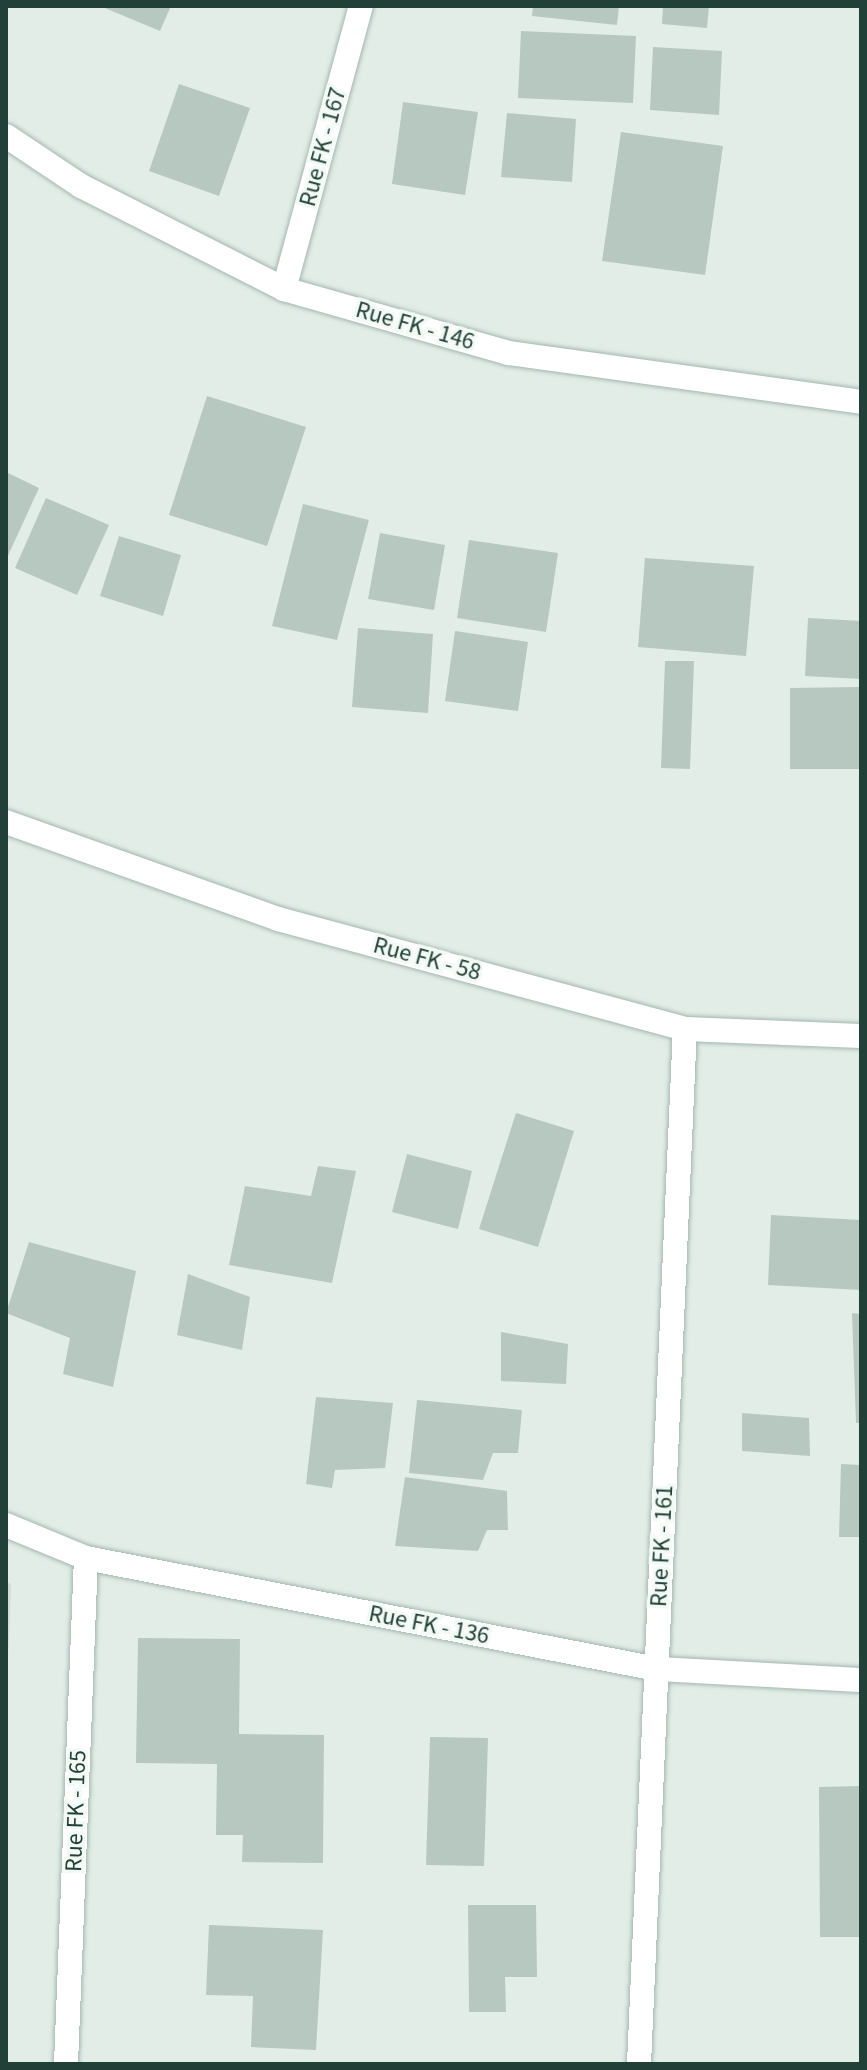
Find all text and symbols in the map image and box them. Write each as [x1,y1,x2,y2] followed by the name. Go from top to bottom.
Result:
[293,84,353,210] street label: Rue FK - 167
[352,295,478,357] street label: Rue FK - 146
[370,931,484,987] street label: Rue FK - 58
[644,1484,680,1608] street label: Rue FK - 161
[366,1599,492,1651] street label: Rue FK - 136
[59,1750,93,1872] street label: Rue FK - 165

